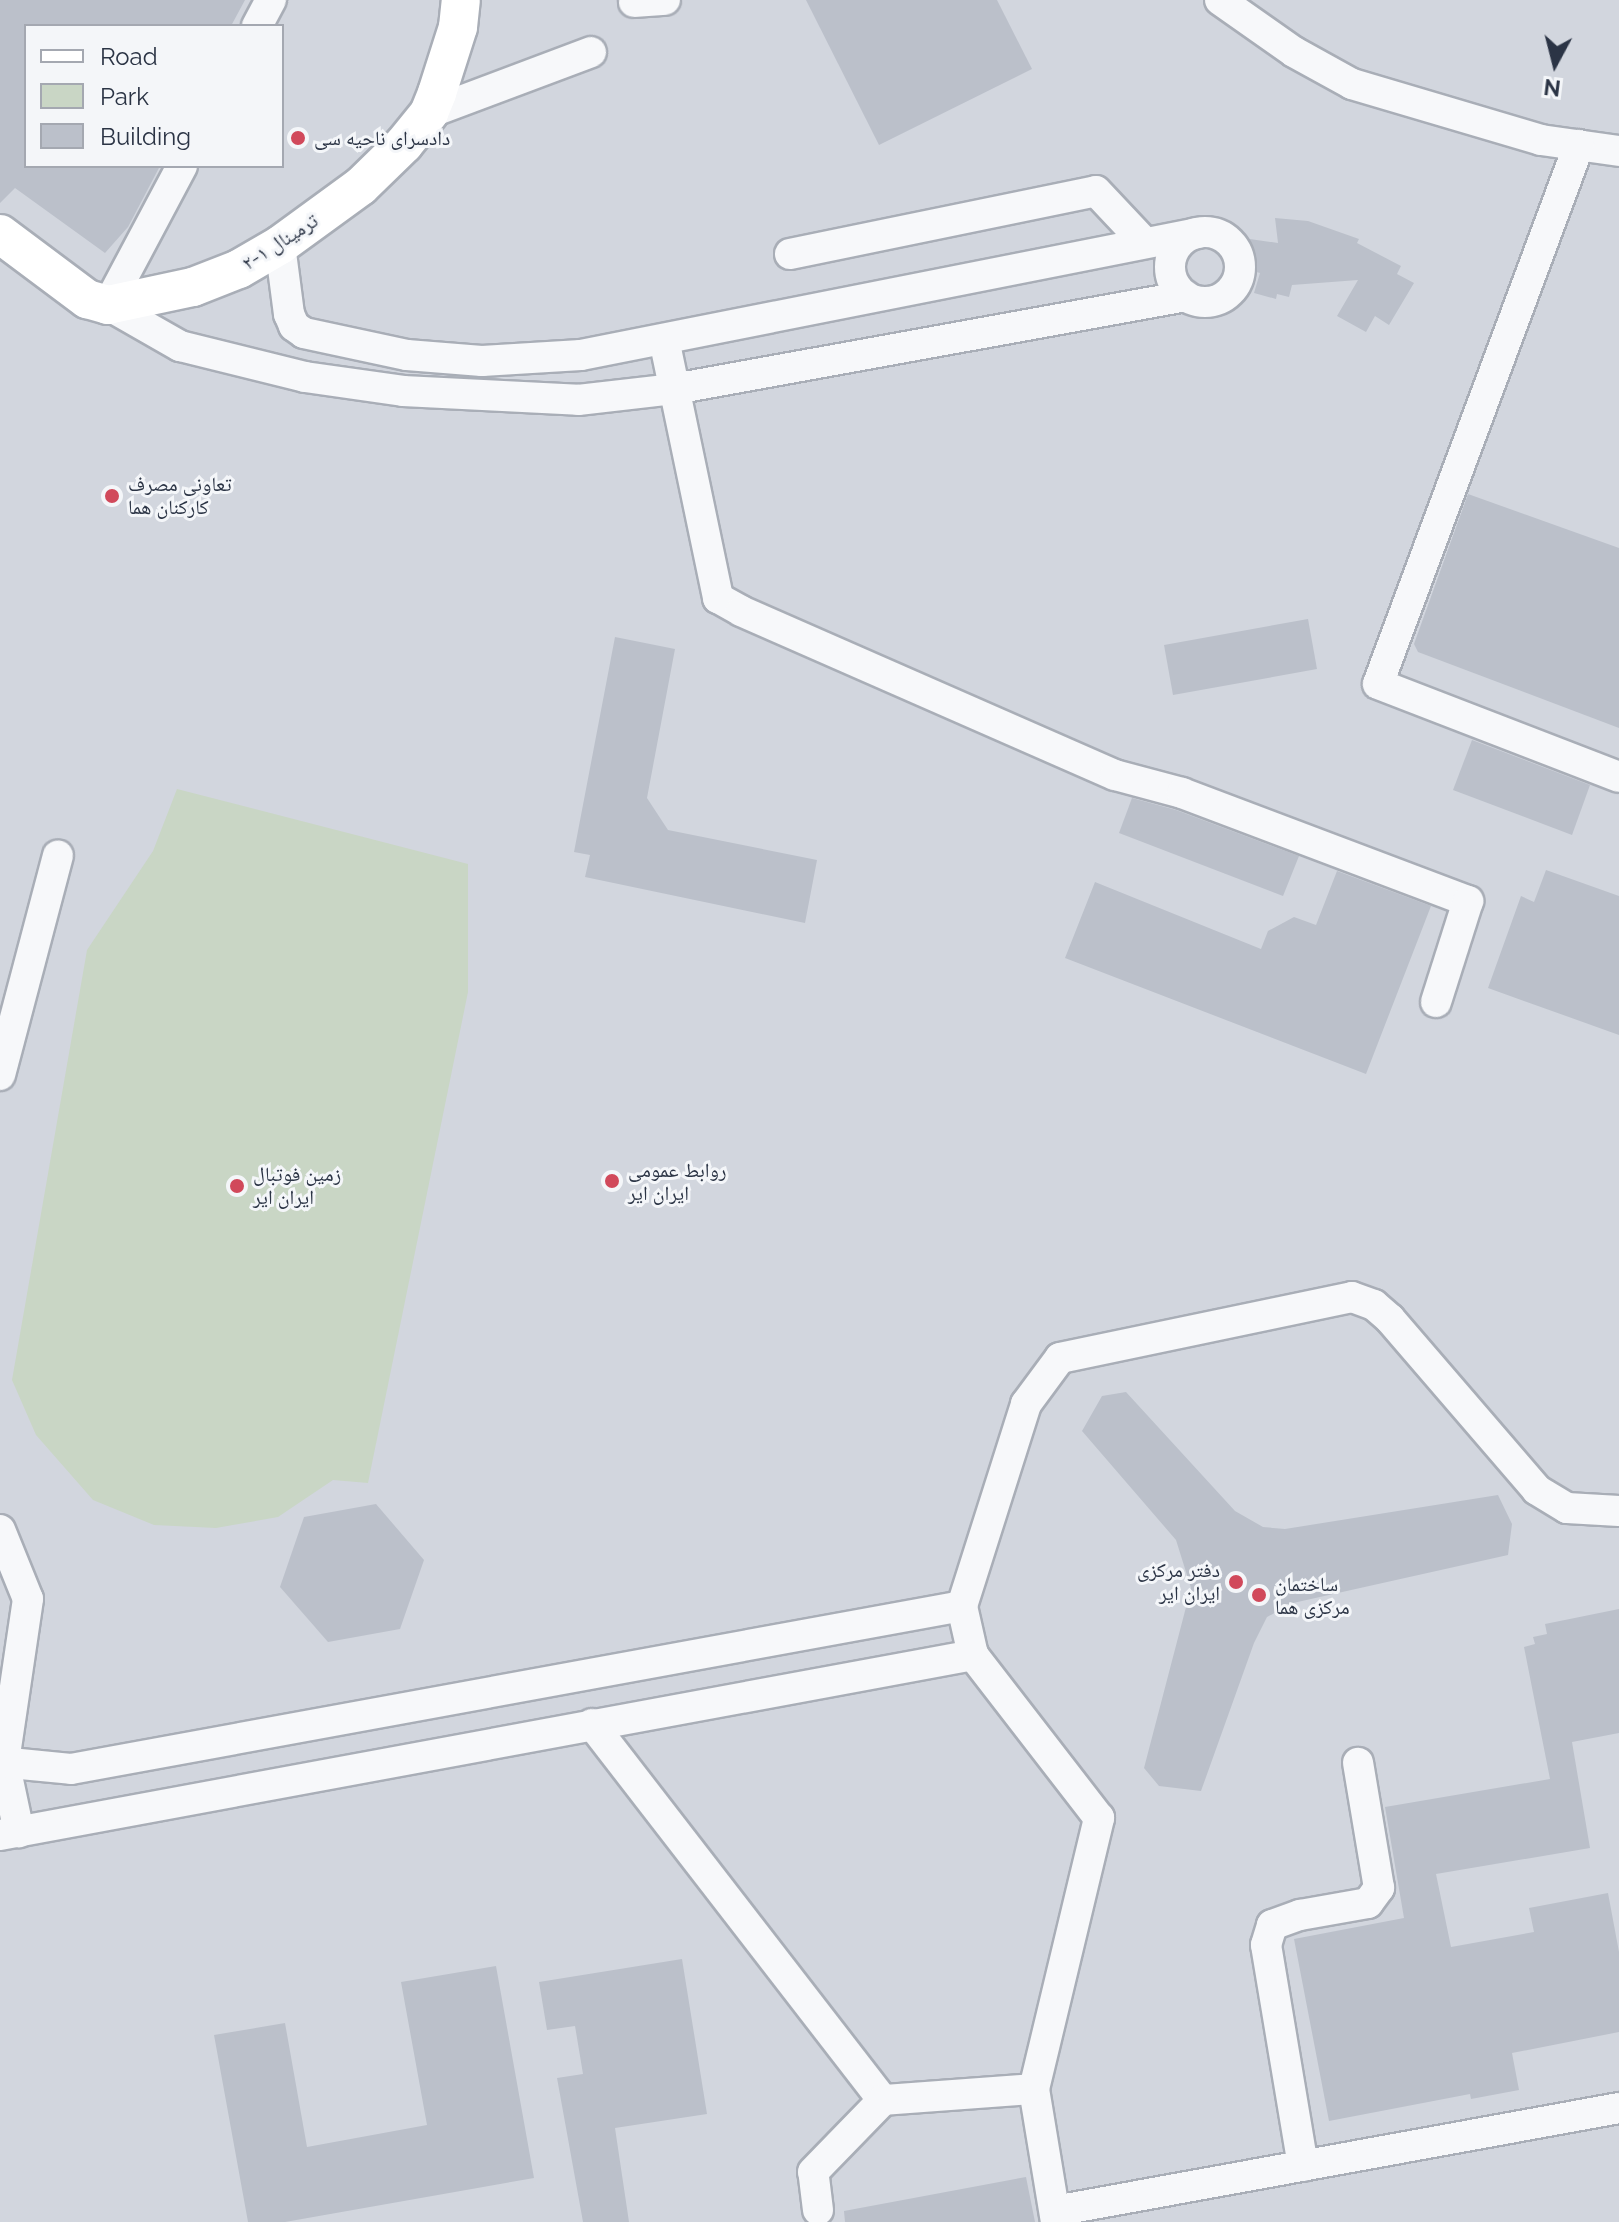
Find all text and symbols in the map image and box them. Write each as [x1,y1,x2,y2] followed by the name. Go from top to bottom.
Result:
[24,24,284,168] legend
[1515,24,1595,104] north arrow
[100,42,158,71] text: Road
[1542,74,1562,102] text: N
[100,82,149,111] text: Park
[100,122,191,151] text: Building
[314,126,450,150] place label: دادسرای ناحیه سی
[289,129,307,147] marker: دادسرای ناحیه سی
[238,209,322,275] street label: ترمینال ۱-۲
[128,472,232,519] place label: تعاونی مصرف کارکنان هما
[103,487,121,505] marker: تعاونی مصرف کارکنان هما
[628,1158,727,1205] place label: روابط عمومی ایران ایر
[253,1162,341,1209] place label: زمین فوتبال ایران ایر
[603,1172,621,1190] marker: روابط عمومی ایران ایر
[228,1177,246,1195] marker: زمین فوتبال ایران ایر
[1137,1558,1220,1605] place label: دفتر مرکزی ایران ایر
[1275,1572,1350,1619] place label: ساختمان مرکزی هما
[1227,1573,1245,1591] marker: دفتر مرکزی ایران ایر
[1250,1586,1268,1604] marker: ساختمان مرکزی هما

